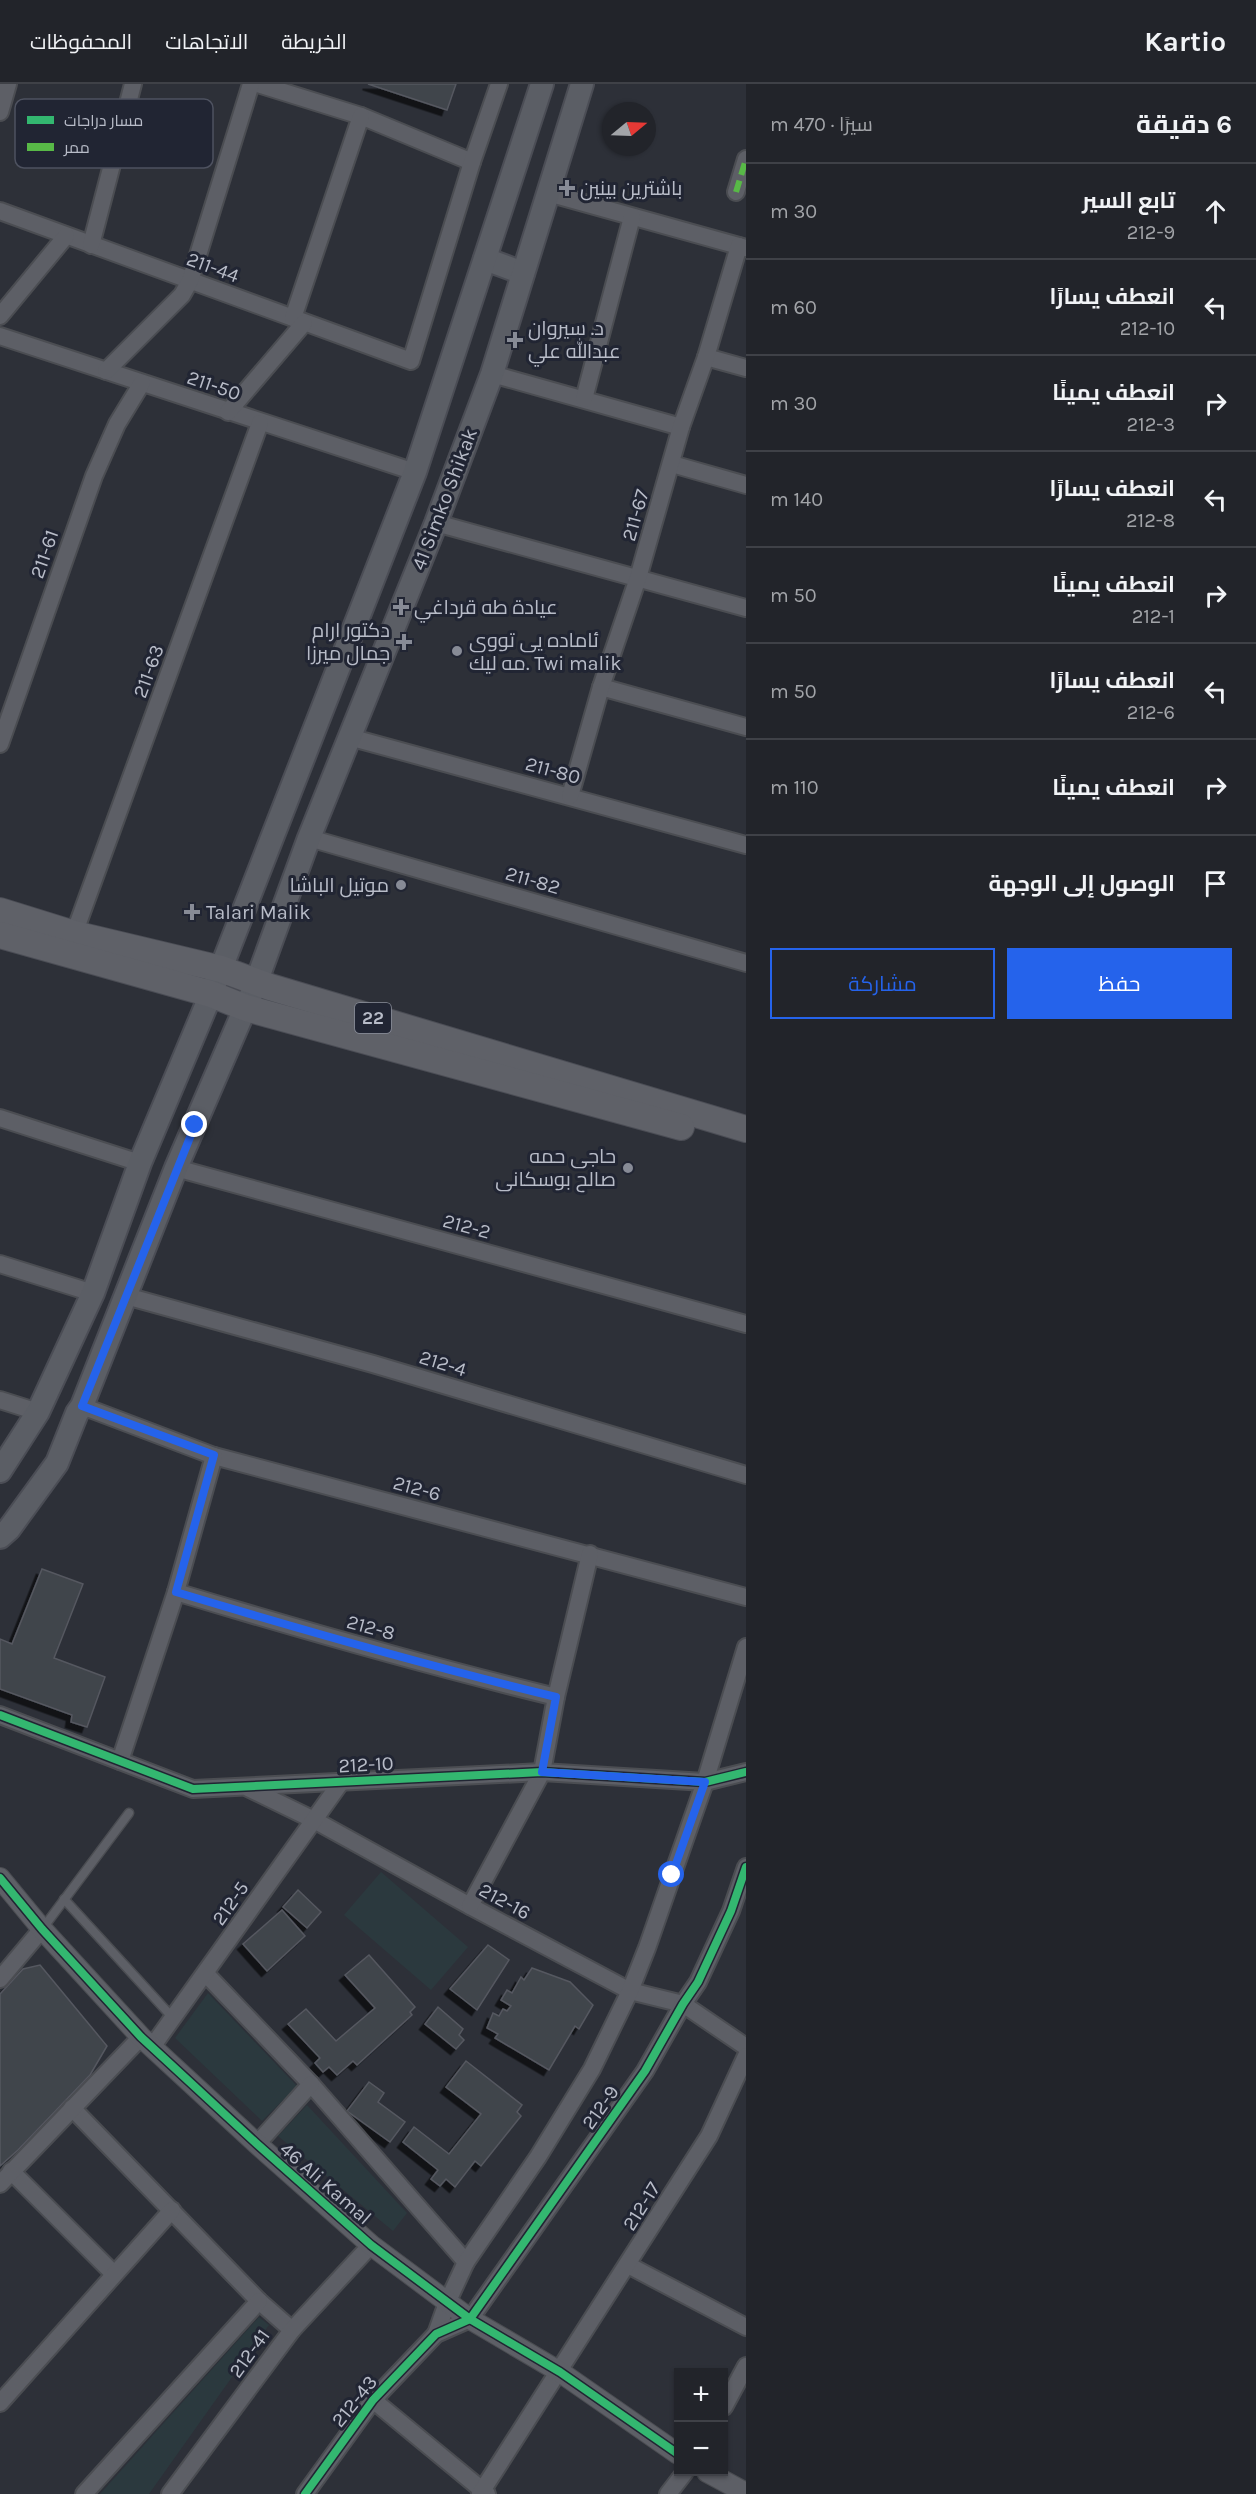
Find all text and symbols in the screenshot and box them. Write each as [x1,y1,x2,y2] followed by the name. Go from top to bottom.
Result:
[1144,25,1226,58] text: Kartio
[30,30,132,54] text: المحفوظات
[165,30,248,54] text: الاتجاهات
[281,30,347,54] text: الخريطة
[15,99,213,168] legend
[602,102,656,156] north arrow
[1136,109,1232,140] text: 6 دقيقة
[64,111,143,130] text: مسار دراجات
[770,113,873,136] text: سيرًا · 470 m
[63,138,90,157] text: ممر
[580,177,682,201] place label: باشترين بينين
[558,179,576,197] marker: باشترين بينين
[1082,188,1175,214] text: تابع السير
[1199,195,1232,228] icon: ahead
[770,200,817,223] text: 30 m
[1127,221,1175,244] text: 212-9
[183,247,242,288] street label: 211-44
[1049,284,1175,310] text: انعطف يسارًا
[1199,291,1232,324] icon: left
[770,296,817,319] text: 60 m
[528,317,621,367] place label: د. سيروان عبدالله علي
[1120,317,1175,340] text: 212-10
[506,331,524,349] marker: د. سيروان عبدالله علي
[184,366,244,405] street label: 211-50
[1052,380,1175,406] text: انعطف يمينًا
[1199,387,1232,420] icon: right
[770,392,817,415] text: 30 m
[1126,413,1175,436] text: 212-3
[407,425,482,573] street label: 41 Simko Shikak
[1049,476,1175,502] text: انعطف يسارًا
[1199,483,1232,516] icon: left
[617,486,654,544] street label: 211-67
[770,488,823,511] text: 140 m
[1126,509,1175,532] text: 212-8
[25,527,63,581] street label: 211-61
[1052,572,1175,598] text: انعطف يمينًا
[1199,579,1232,612] icon: right
[770,584,817,607] text: 50 m
[414,596,558,623] place label: عيادة طه قرداغي
[392,598,410,616] marker: عيادة طه قرداغي
[1132,605,1175,628] text: 212-1
[306,619,390,666] place label: دكتور ارام جمال ميرزا
[469,629,621,675] place label: ئاماده يى تووى مه ليك. Twi malik
[395,633,413,651] marker: دكتور ارام جمال ميرزا
[128,641,169,701] street label: 211-63
[450,644,464,658] marker: ئاماده يى تووى مه ليك. Twi malik
[1049,668,1175,694] text: انعطف يسارًا
[1199,675,1232,708] icon: left
[770,680,817,703] text: 50 m
[1127,701,1175,724] text: 212-6
[523,752,583,789] street label: 211-80
[1199,771,1232,804] icon: right
[1052,775,1175,801] text: انعطف يمينًا
[770,776,819,799] text: 110 m
[503,862,563,899] street label: 211-82
[1199,867,1232,900] icon: arrive
[989,871,1175,897] text: الوصول إلى الوجهة
[290,874,389,898] place label: موتيل الباشا
[394,878,408,892] marker: موتيل الباشا
[206,901,311,924] place label: Talari Malik
[183,903,201,921] marker: Talari Malik
[770,948,995,1019] button: مشاركة
[1007,948,1232,1019] button: حفظ
[355,1003,391,1033] road number: 22
[181,1111,207,1137] route end
[495,1145,616,1193] place label: حاجی حمه صالح بوسکانی
[621,1161,635,1175] marker: حاجی حمه صالح بوسکانی
[441,1209,493,1244] street label: 212-2
[417,1345,469,1381] street label: 212-4
[391,1471,443,1506] street label: 212-6
[344,1610,398,1645] street label: 212-8
[338,1752,394,1777] street label: 212-10
[658,1861,684,1887] route start
[207,1877,254,1930] street label: 212-5
[475,1878,534,1924] street label: 212-16
[577,2081,624,2134] street label: 212-9
[275,2137,376,2229] street label: 46 Ali Kamal
[618,2177,665,2235] street label: 212-17
[224,2324,275,2382] street label: 212-41
[674,2368,728,2476] map controls
[674,2368,728,2422] button: +
[327,2371,382,2432] street label: 212-43
[674,2422,728,2476] button: −

